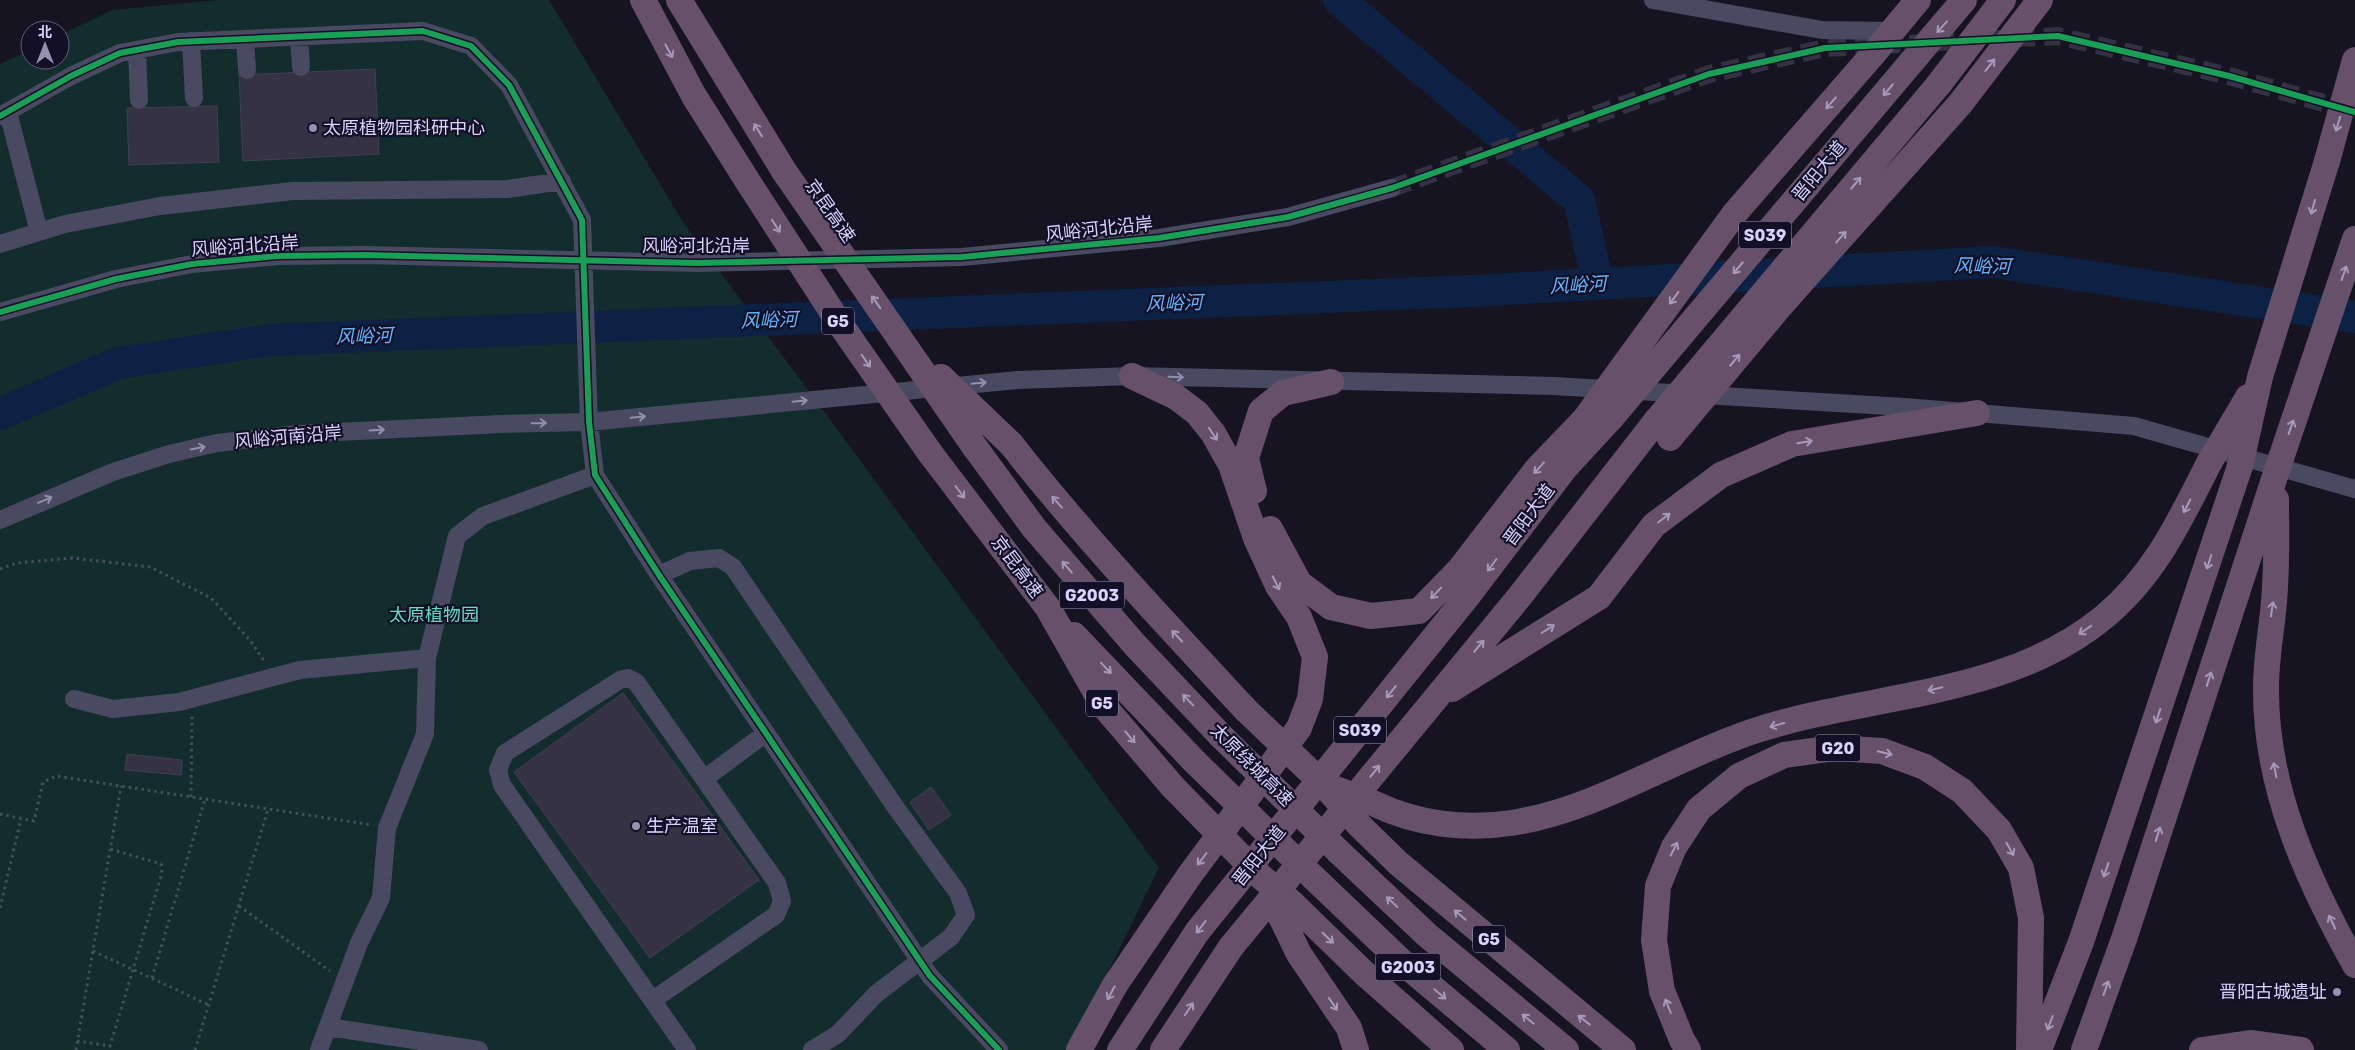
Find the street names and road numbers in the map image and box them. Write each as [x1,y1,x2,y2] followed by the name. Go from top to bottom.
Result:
[1787,136,1851,206] street label: 晋阳大道
[800,175,860,247] street label: 京昆高速
[1044,212,1154,246] street label: 风峪河北沿岸
[1739,222,1791,248] road number: S039
[190,231,300,261] street label: 风峪河北沿岸
[642,235,750,257] street label: 风峪河北沿岸
[822,308,854,334] road number: G5
[233,421,343,453] street label: 风峪河南沿岸
[1499,480,1559,550] street label: 晋阳大道
[987,532,1047,602] street label: 京昆高速
[1060,582,1124,608] road number: G2003
[1086,690,1118,716] road number: G5
[1334,716,1386,744] road number: S039
[1206,719,1298,811] street label: 太原绕城高速
[1816,734,1860,761] road number: G20
[1228,821,1290,891] street label: 晋阳大道
[1473,926,1505,952] road number: G5
[1376,954,1440,980] road number: G2003

